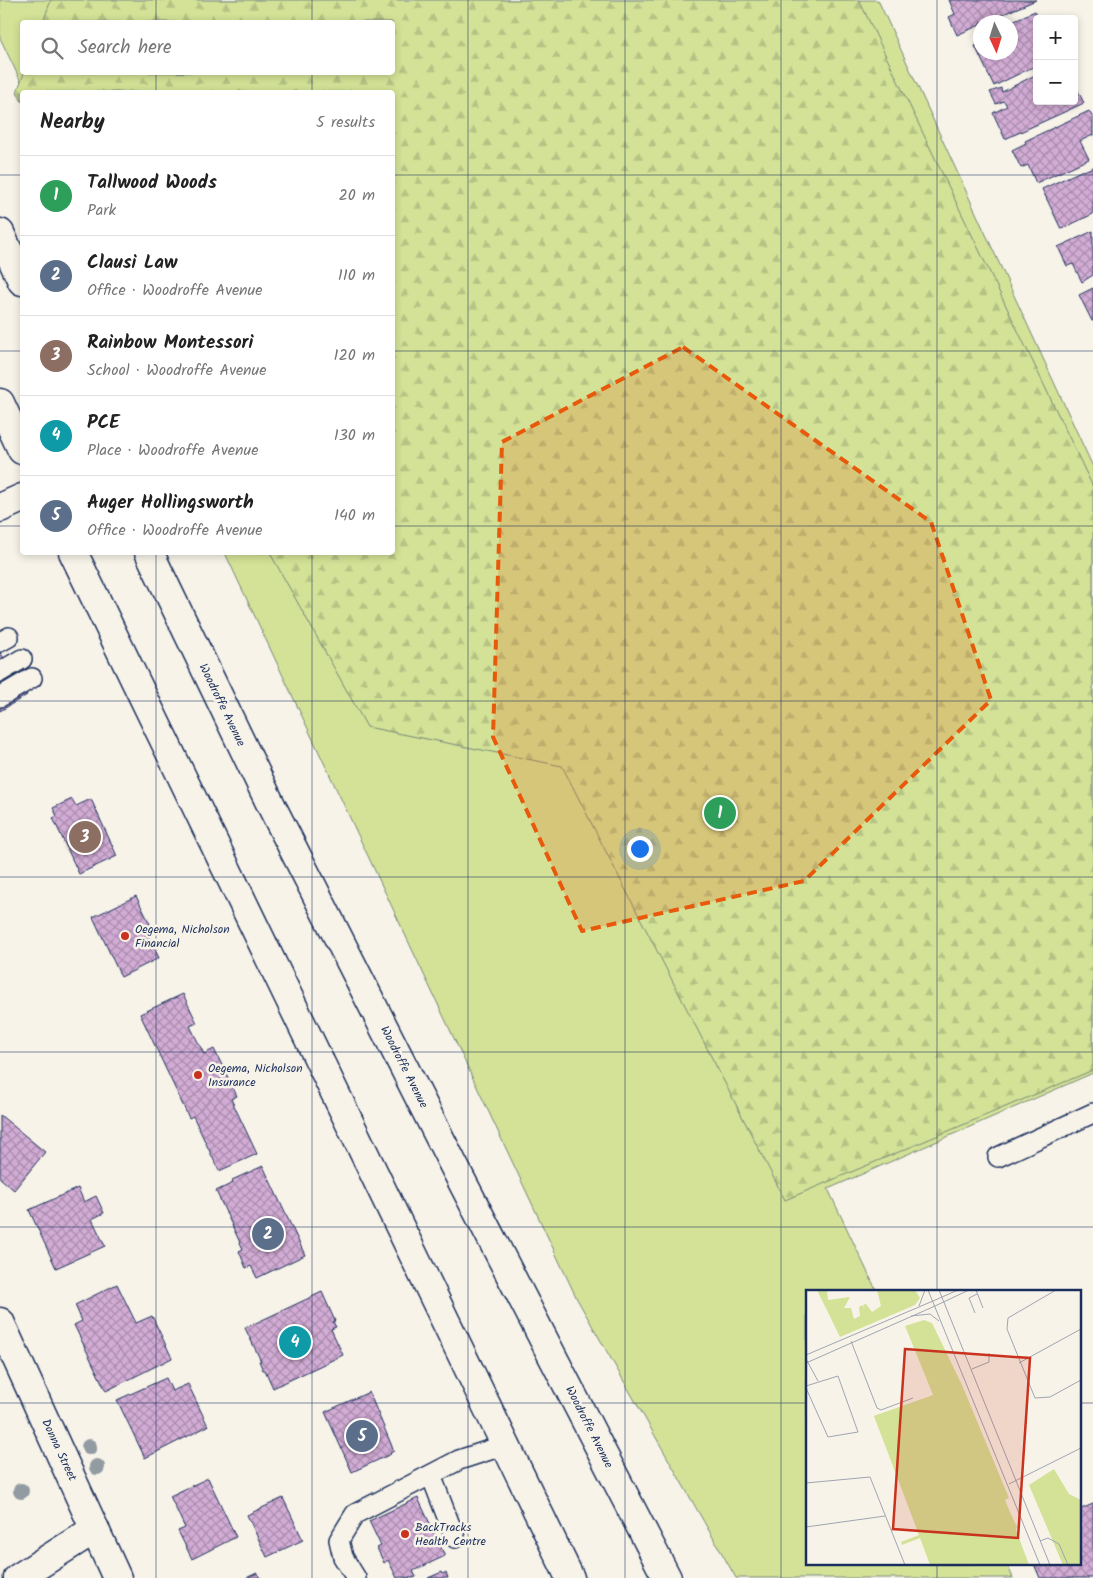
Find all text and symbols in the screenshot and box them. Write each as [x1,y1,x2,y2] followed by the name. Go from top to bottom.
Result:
[973,15,1018,60] north arrow
[1033,15,1078,105] map controls
[1033,15,1078,60] button: +
[20,20,395,75] search box
[78,33,172,63] text: Search here
[38,34,66,62] icon: search
[1033,60,1078,105] button: −
[40,106,105,139] text: Nearby
[316,110,375,135] text: 5 results
[87,168,217,198] text: Tallwood Woods
[54,183,58,208] text: 1
[339,183,375,208] text: 20 m
[87,198,116,223] text: Park
[87,248,177,278] text: Clausi Law
[51,263,61,288] text: 2
[338,263,375,288] text: 110 m
[87,278,263,303] text: Office · Woodroffe Avenue
[87,328,253,358] text: Rainbow Montessori
[52,343,60,368] text: 3
[334,343,375,368] text: 120 m
[87,358,267,383] text: School · Woodroffe Avenue
[87,408,120,438] text: PCE
[52,423,60,448] text: 4
[334,423,375,448] text: 130 m
[87,438,258,463] text: Place · Woodroffe Avenue
[87,488,254,518] text: Auger Hollingsworth
[52,503,60,528] text: 5
[334,503,375,528] text: 140 m
[87,518,263,543] text: Office · Woodroffe Avenue
[194,660,251,750] street label: Woodroffe Avenue
[704,794,736,832] pin: 1
[69,818,101,856] pin: 3
[627,836,653,862] your location
[135,920,230,953] place label: Oegema, Nicholson Financial
[119,930,131,942] marker: Oegema, Nicholson Financial
[375,1022,433,1112] street label: Woodroffe Avenue
[208,1059,303,1092] place label: Oegema, Nicholson Insurance
[192,1069,204,1081] marker: Oegema, Nicholson Insurance
[252,1215,284,1253] pin: 2
[806,1290,1080,1566] inset map
[279,1323,311,1361] pin: 4
[560,1382,618,1472] street label: Woodroffe Avenue
[36,1416,82,1485] street label: Donna Street
[346,1417,378,1455] pin: 5
[415,1518,486,1551] place label: BackTracks Health Centre
[399,1528,411,1540] marker: BackTracks Health Centre

